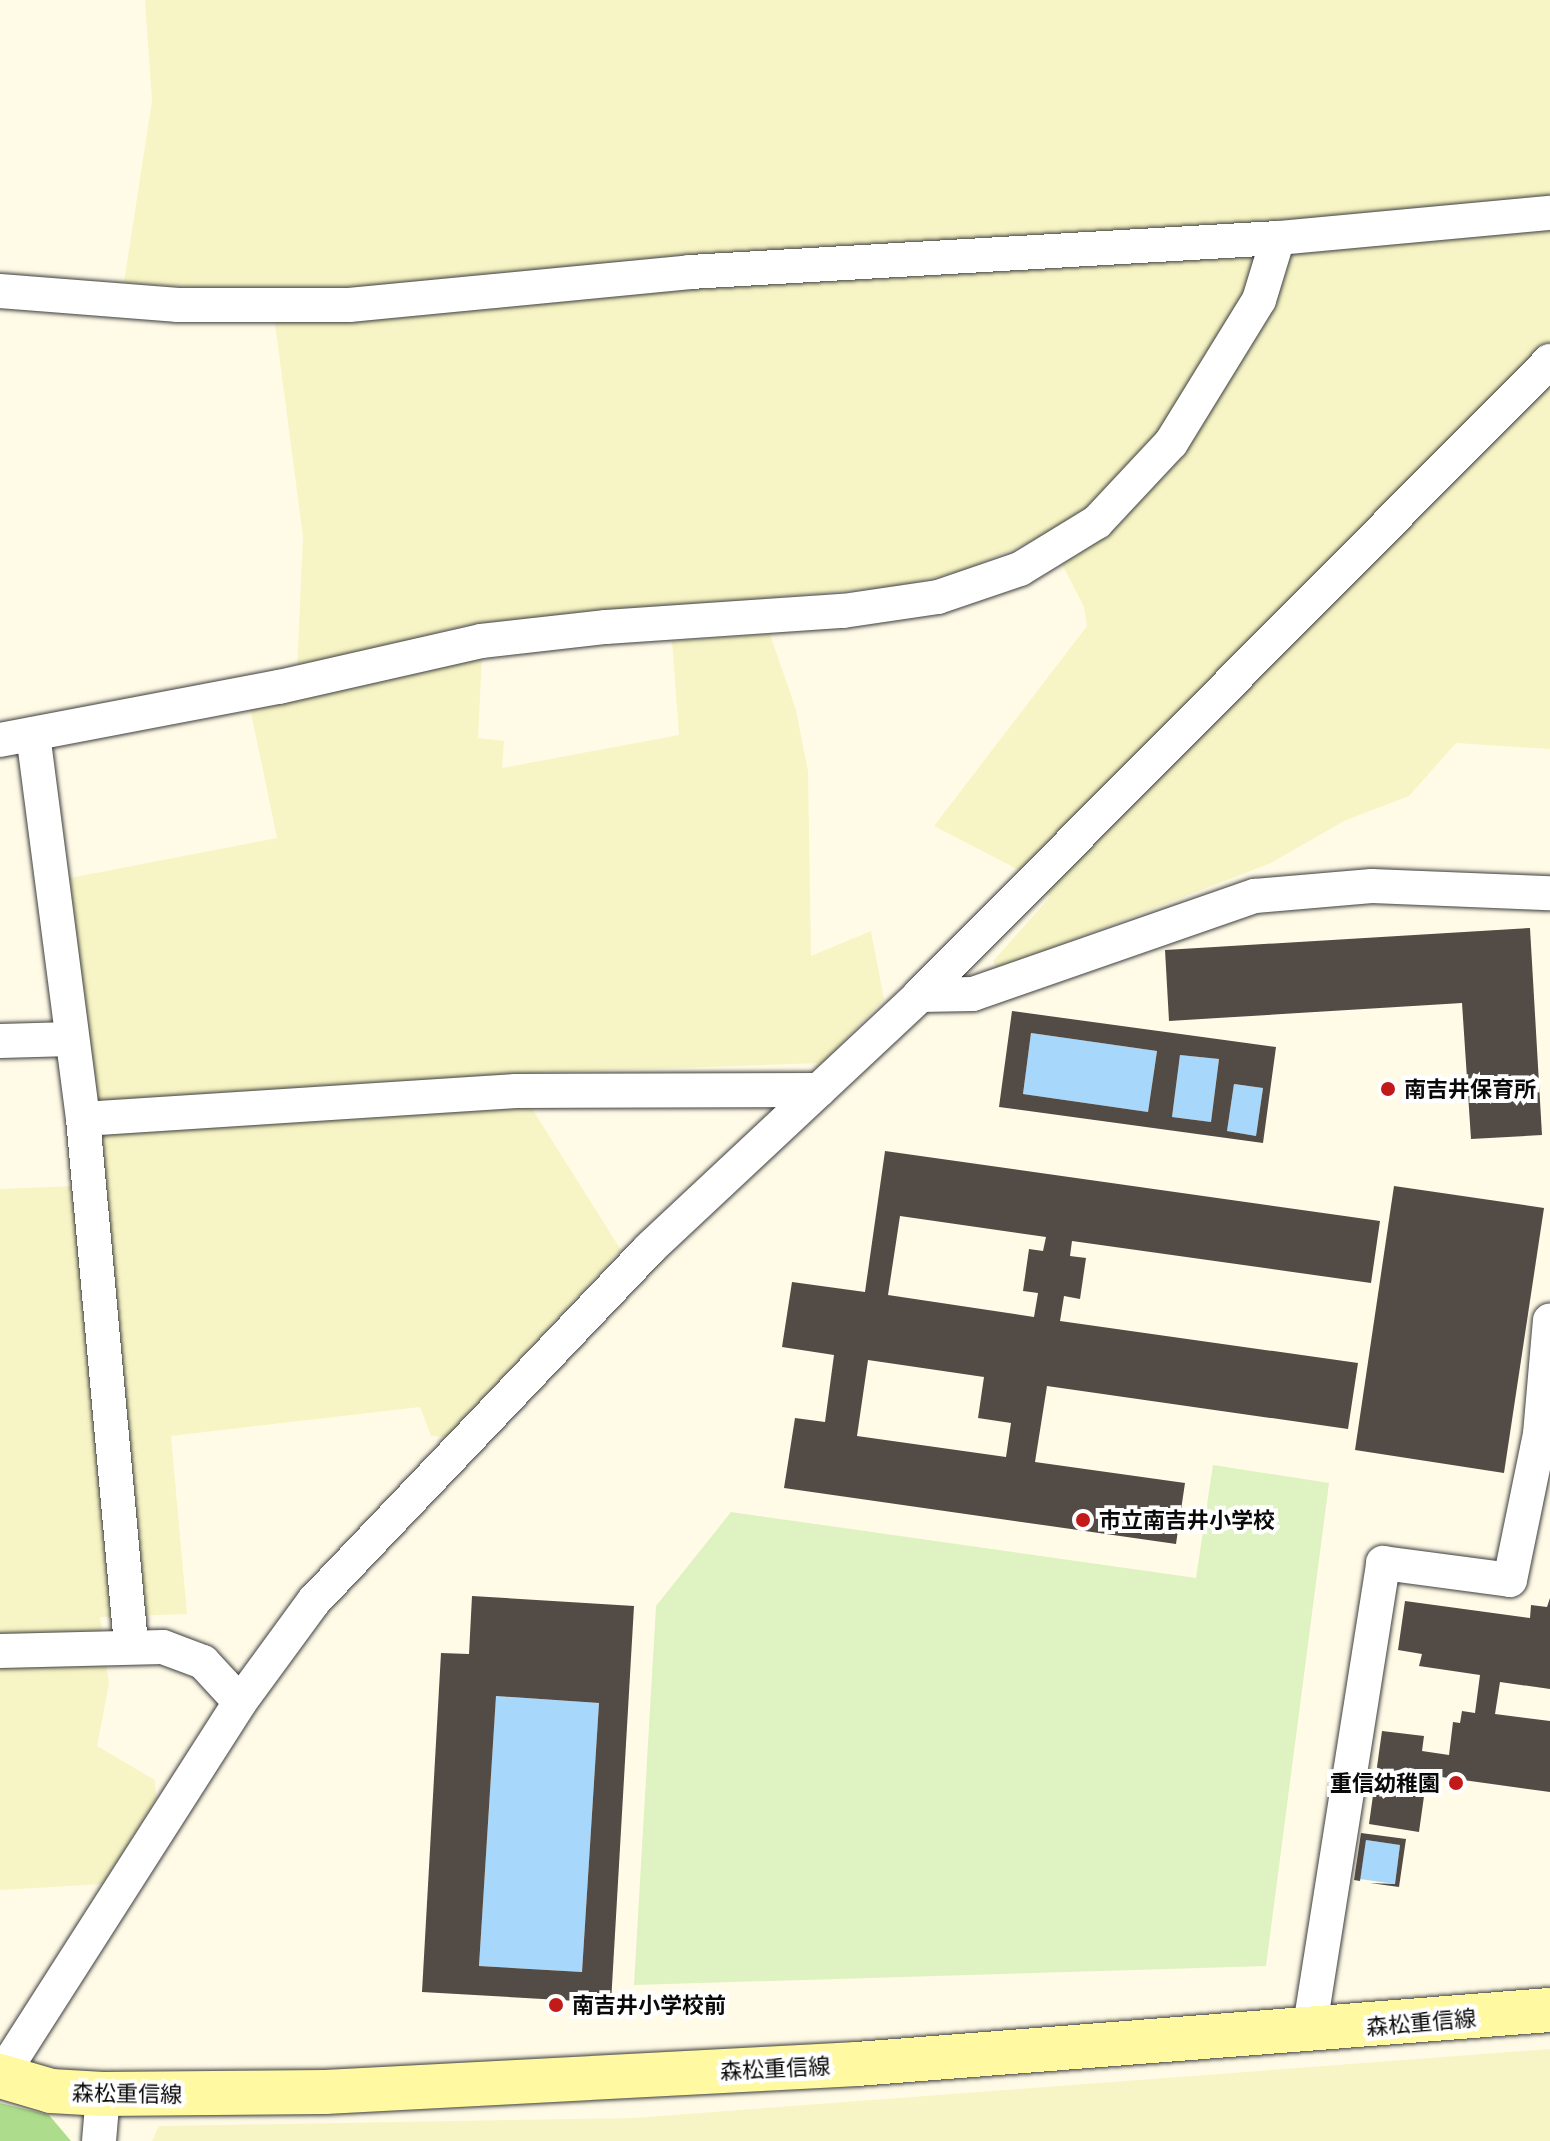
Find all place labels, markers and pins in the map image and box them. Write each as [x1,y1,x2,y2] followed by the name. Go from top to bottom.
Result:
[1404,1076,1536,1102] place label: 南吉井保育所
[1379,1080,1397,1098] marker: 南吉井保育所
[1099,1507,1275,1533] place label: 市立南吉井小学校
[1074,1511,1092,1529] marker: 市立南吉井小学校
[1330,1770,1440,1796] place label: 重信幼稚園
[1447,1774,1465,1792] marker: 重信幼稚園
[572,1992,726,2018] place label: 南吉井小学校前
[547,1996,565,2014] marker: 南吉井小学校前

